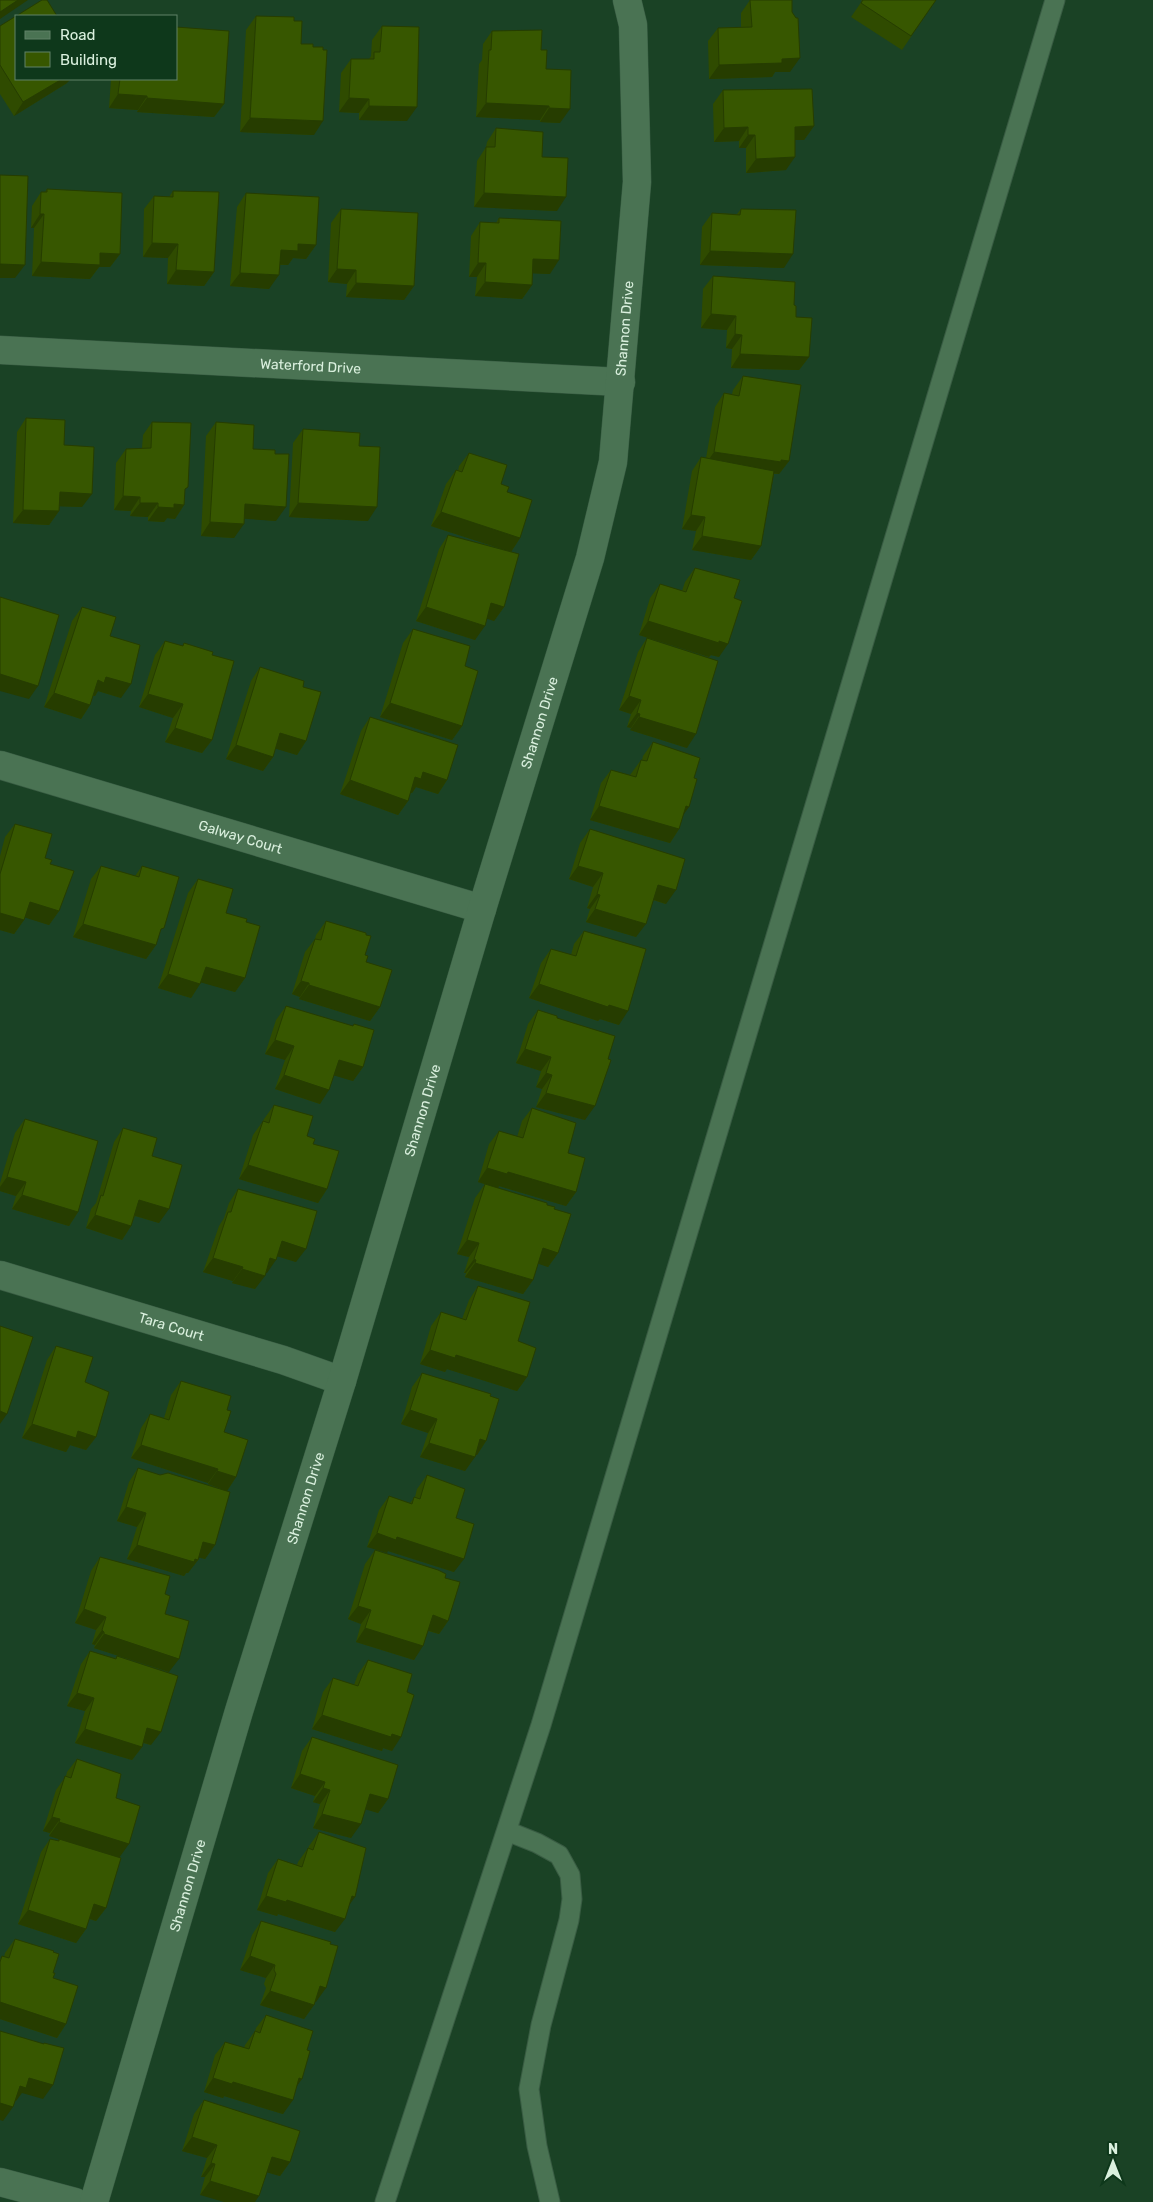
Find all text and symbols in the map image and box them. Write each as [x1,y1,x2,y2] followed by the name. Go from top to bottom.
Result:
[15,15,178,80] legend
[60,26,96,44] text: Road
[60,51,117,69] text: Building
[612,280,637,377] street label: Shannon Drive
[260,355,362,377] street label: Waterford Drive
[517,674,562,771] street label: Shannon Drive
[197,816,285,858] street label: Galway Court
[401,1062,444,1159] street label: Shannon Drive
[137,1309,207,1344] street label: Tara Court
[283,1450,328,1546] street label: Shannon Drive
[166,1837,209,1934] street label: Shannon Drive
[1088,2137,1138,2187] north arrow
[1108,2141,1118,2158] text: N

